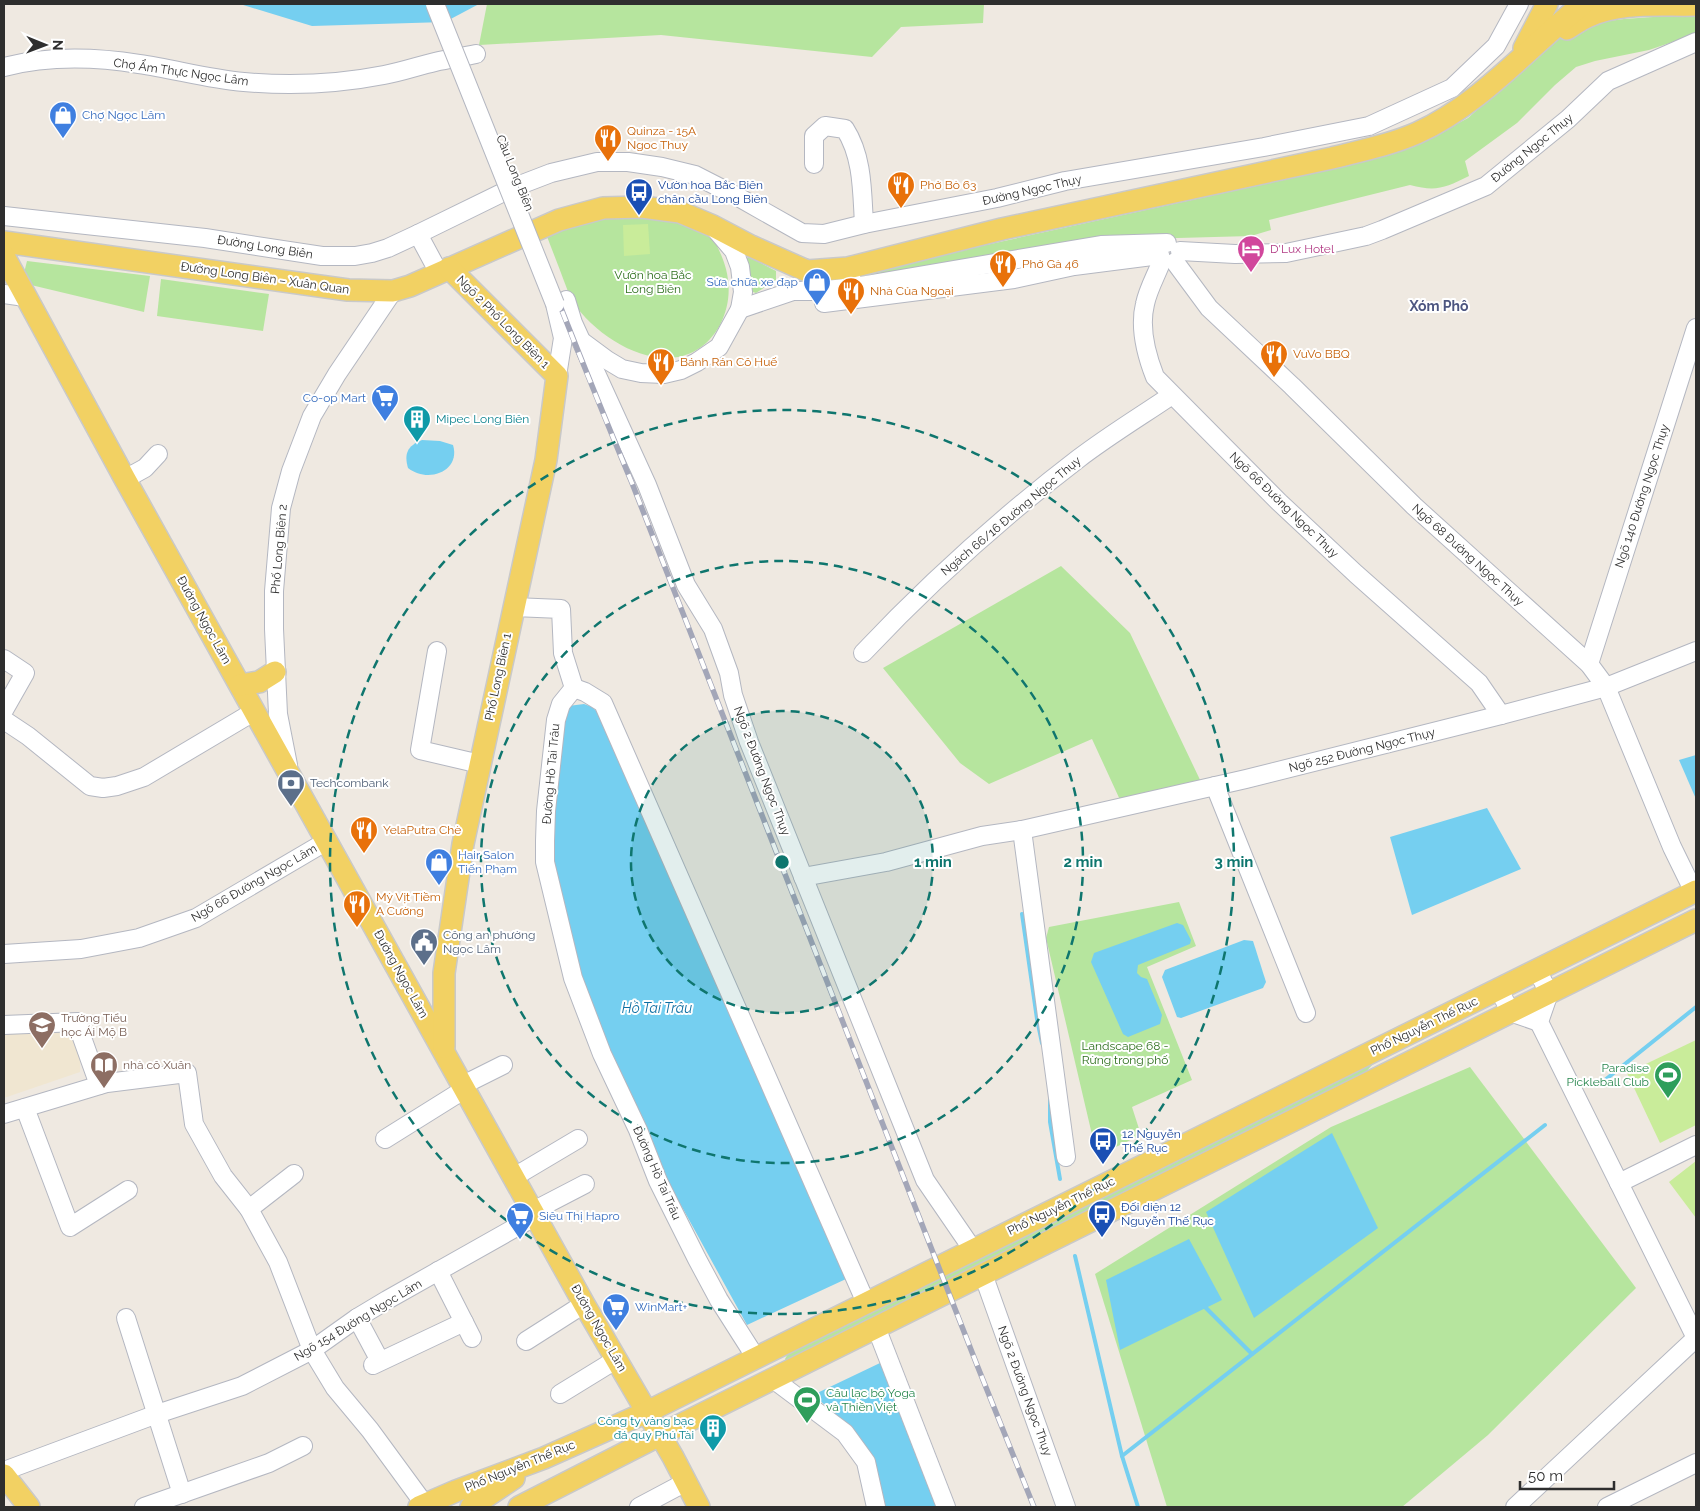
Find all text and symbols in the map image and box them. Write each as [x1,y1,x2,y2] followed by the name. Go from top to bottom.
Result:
[20,20,70,70] north arrow
[50,40,66,51] text: N
[113,56,249,88] street label: Chợ Ẩm Thực Ngọc Lâm
[48,100,78,139] shop icon: Chợ Ngọc Lâm
[82,108,165,122] place label: Chợ Ngọc Lâm
[1488,110,1576,185] street label: Đường Ngọc Thụy
[593,123,623,162] restaurant icon: Quinza - 15A Ngoc Thuy
[627,124,696,152] place label: Quinza - 15A Ngoc Thuy
[493,133,537,213] street label: Cầu Long Biên
[886,170,916,209] restaurant icon: Phở Bò 63
[981,172,1083,208] street label: Đường Ngọc Thụy
[624,177,654,216] bus stop icon: Vườn hoa Bắc Biên chân cầu Long Biên
[658,178,768,206] place label: Vườn hoa Bắc Biên chân cầu Long Biên
[920,178,977,192] place label: Phở Bò 63
[216,233,314,261] street label: Đường Long Biên
[1236,234,1266,273] hotel icon: D'Lux Hotel
[1270,242,1335,256] place label: D'Lux Hotel
[988,249,1018,288] restaurant icon: Phở Gà 46
[1022,257,1079,271] place label: Phở Gà 46
[180,259,350,297] street label: Đường Long Biên – Xuân Quan
[802,267,832,306] shop icon: Sửa chữa xe đạp
[614,268,692,296] park label: Vườn hoa Bắc Long Biên
[454,273,552,371] street label: Ngõ 2 Phố Long Biên 1
[706,275,798,289] place label: Sửa chữa xe đạp
[836,276,866,315] restaurant icon: Nhà Của Ngoại
[870,284,954,298] place label: Nhà Của Ngoại
[1408,298,1469,314] district label: Xóm Phô
[1259,339,1289,378] restaurant icon: VuVo BBQ
[646,347,676,386] restaurant icon: Bánh Rán Cô Huế
[1293,347,1350,361] place label: VuVo BBQ
[680,355,777,369] place label: Bánh Rán Cô Huế
[370,383,400,422] supermarket icon: Co-op Mart
[303,391,366,405] place label: Co-op Mart
[402,404,432,443] building icon: Mipec Long Biên
[436,412,529,426] place label: Mipec Long Biên
[1612,422,1672,570] street label: Ngõ 140 Đường Ngọc Thụy
[1227,449,1342,561] street label: Ngõ 66 Đường Ngọc Thụy
[938,453,1084,579] street label: Ngách 66/16 Đường Ngọc Thụy
[1409,501,1527,609] street label: Ngõ 68 Đường Ngọc Thụy
[268,504,290,594] street label: Phố Long Biên 2
[174,574,234,666] street label: Đường Ngọc Lâm
[482,632,514,722] street label: Phố Long Biên 1
[731,704,793,838] street label: Ngõ 2 Đường Ngọc Thụy
[540,723,562,825] street label: Đường Hồ Tai Trâu
[1287,725,1437,775] street label: Ngõ 252 Đường Ngọc Thụy
[276,768,306,807] bank icon: Techcombank
[310,776,389,790] place label: Techcombank
[349,815,379,854] restaurant icon: YelaPutra Chè
[383,823,461,837] place label: YelaPutra Chè
[189,841,319,925] street label: Ngõ 66 Đường Ngọc Lâm
[424,847,454,886] shop icon: Hair Salon Tiến Phạm
[458,848,517,876] place label: Hair Salon Tiến Phạm
[773,853,791,871] centre of rings
[914,853,952,871] text: 1 min
[1064,853,1102,871] text: 2 min
[1215,853,1253,871] text: 3 min
[342,889,372,928] restaurant icon: Mỳ Vịt Tiềm A Cường
[376,890,441,918] place label: Mỳ Vịt Tiềm A Cường
[409,927,439,966] public building icon: Công an phường Ngọc Lâm
[371,928,431,1020] street label: Đường Ngọc Lâm
[443,928,536,956] place label: Công an phường Ngọc Lâm
[1368,994,1480,1058] street label: Phố Nguyễn Thế Rục
[622,1000,692,1016] water label: Hồ Tai Trâu
[27,1010,57,1049] school or university icon: Trường Tiểu học Ái Mộ B
[61,1011,127,1039] place label: Trường Tiểu học Ái Mộ B
[1082,1039,1168,1067] park label: Landscape 68 - Rừng trong phố
[89,1050,119,1089] library icon: nhà cô Xuân
[123,1058,191,1072] place label: nhà cô Xuân
[1653,1060,1683,1099] sports icon: Paradise Pickleball Club
[1566,1061,1649,1089] place label: Paradise Pickleball Club
[630,1124,684,1222] street label: Đường Hồ Tai Trâu
[1088,1126,1118,1165] bus stop icon: 12 Nguyễn Thế Rục
[1122,1127,1181,1155] place label: 12 Nguyễn Thế Rục
[1005,1174,1117,1238] street label: Phố Nguyễn Thế Rục
[1087,1199,1117,1238] bus stop icon: Đối diện 12 Nguyễn Thế Rục
[1121,1200,1214,1228] place label: Đối diện 12 Nguyễn Thế Rục
[505,1201,535,1240] supermarket icon: Siêu Thị Hapro
[539,1209,620,1223] place label: Siêu Thị Hapro
[292,1276,424,1364] street label: Ngõ 154 Đường Ngọc Lâm
[568,1282,630,1374] street label: Đường Ngọc Lâm
[601,1292,631,1331] supermarket icon: WinMart+
[635,1300,687,1314] place label: WinMart+
[995,1324,1055,1458] street label: Ngõ 2 Đường Ngọc Thụy
[792,1385,822,1424] sports icon: Câu lạc bộ Yoga và Thiền Việt
[826,1386,915,1414] place label: Câu lạc bộ Yoga và Thiền Việt
[698,1413,728,1452] building icon: Công ty vàng bạc đá quý Phú Tài
[597,1414,694,1442] place label: Công ty vàng bạc đá quý Phú Tài
[463,1437,577,1495] street label: Phố Nguyễn Thế Rục
[1520,1458,1614,1490] scale bar
[1528,1467,1563,1485] text: 50 m

